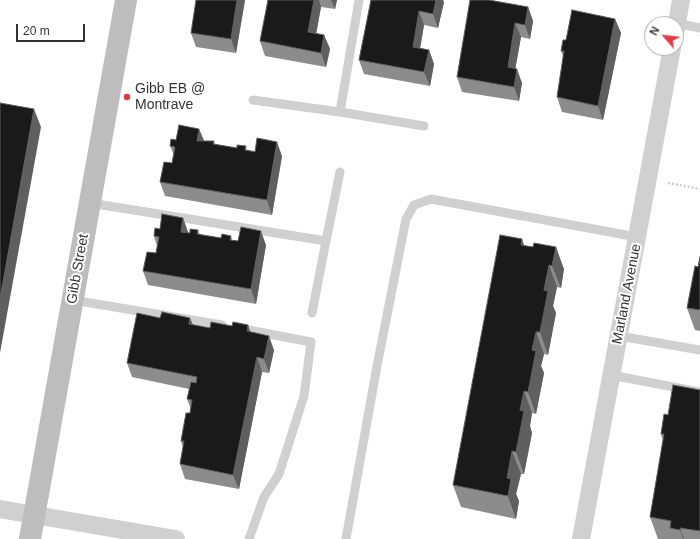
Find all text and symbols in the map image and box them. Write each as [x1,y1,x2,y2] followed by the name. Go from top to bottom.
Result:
[18,16,87,42] scale bar
[644,16,684,56] north arrow
[23,24,50,38] text: 20 m
[647,25,661,37] text: N
[135,81,205,114] place label: Gibb EB @ Montrave
[122,92,132,102] marker: Gibb EB @ Montrave
[64,233,92,305] street label: Gibb Street
[609,242,645,346] street label: Marland Avenue

